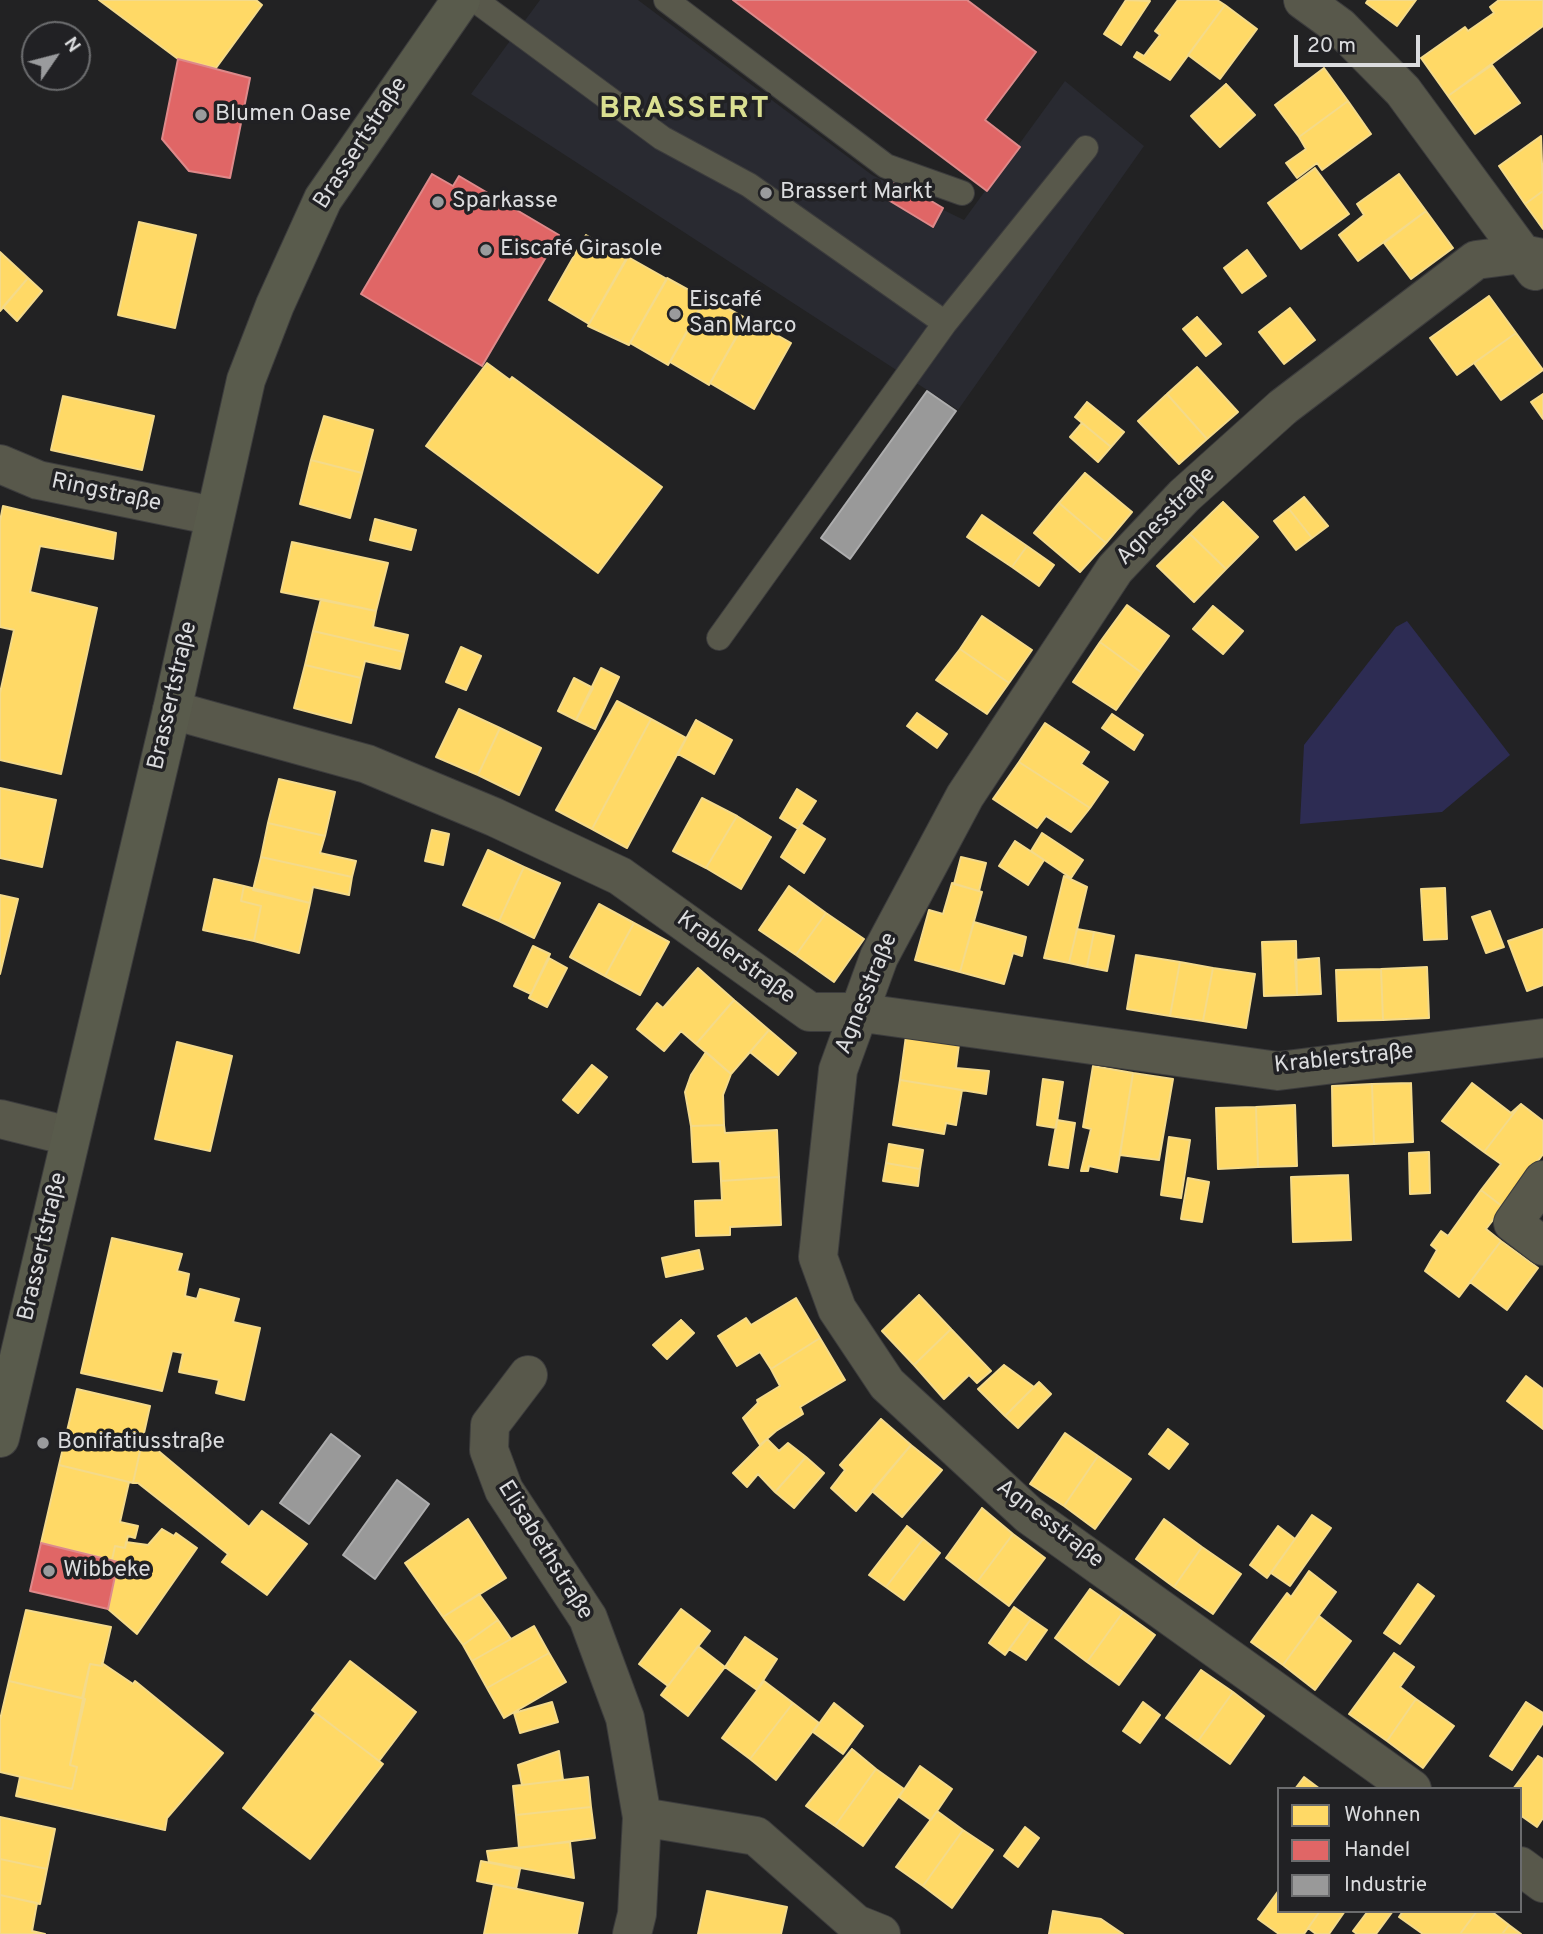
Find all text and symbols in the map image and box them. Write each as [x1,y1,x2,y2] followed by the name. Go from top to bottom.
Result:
[21,21,91,91] north arrow
[1298,21,1424,65] scale bar
[58,33,85,58] text: N
[1307,33,1356,60] text: 20 m
[309,73,415,215] street label: Brassertstraße
[600,93,770,129] district label: BRASSERT
[215,101,351,129] place label: Blumen Oase
[193,107,209,123] marker: Blumen Oase
[780,179,933,207] place label: Brassert Markt
[758,185,774,201] marker: Brassert Markt
[452,188,558,216] place label: Sparkasse
[430,194,446,210] marker: Sparkasse
[500,236,662,264] place label: Eiscafé Girasole
[478,242,494,258] marker: Eiscafé Girasole
[689,287,797,341] place label: Eiscafé San Marco
[667,306,683,322] marker: Eiscafé San Marco
[1112,462,1222,572] street label: Agnesstraße
[49,469,163,519] street label: Ringstraße
[144,619,204,773] street label: Brassertstraße
[670,907,800,1011] street label: Krablerstraße
[831,929,905,1059] street label: Agnesstraße
[1273,1039,1415,1081] street label: Krablerstraße
[14,1170,74,1324] street label: Brassertstraße
[57,1429,225,1457] place label: Bonifatiusstraße
[35,1435,51,1451] marker: Bonifatiusstraße
[990,1475,1108,1575] street label: Agnesstraße
[490,1476,598,1626] street label: Elisabethstraße
[63,1557,151,1585] place label: Wibbeke
[41,1563,57,1579] marker: Wibbeke
[1277,1787,1522,1913] legend
[1344,1802,1421,1829] text: Wohnen
[1344,1837,1410,1864] text: Handel
[1344,1872,1427,1899] text: Industrie

